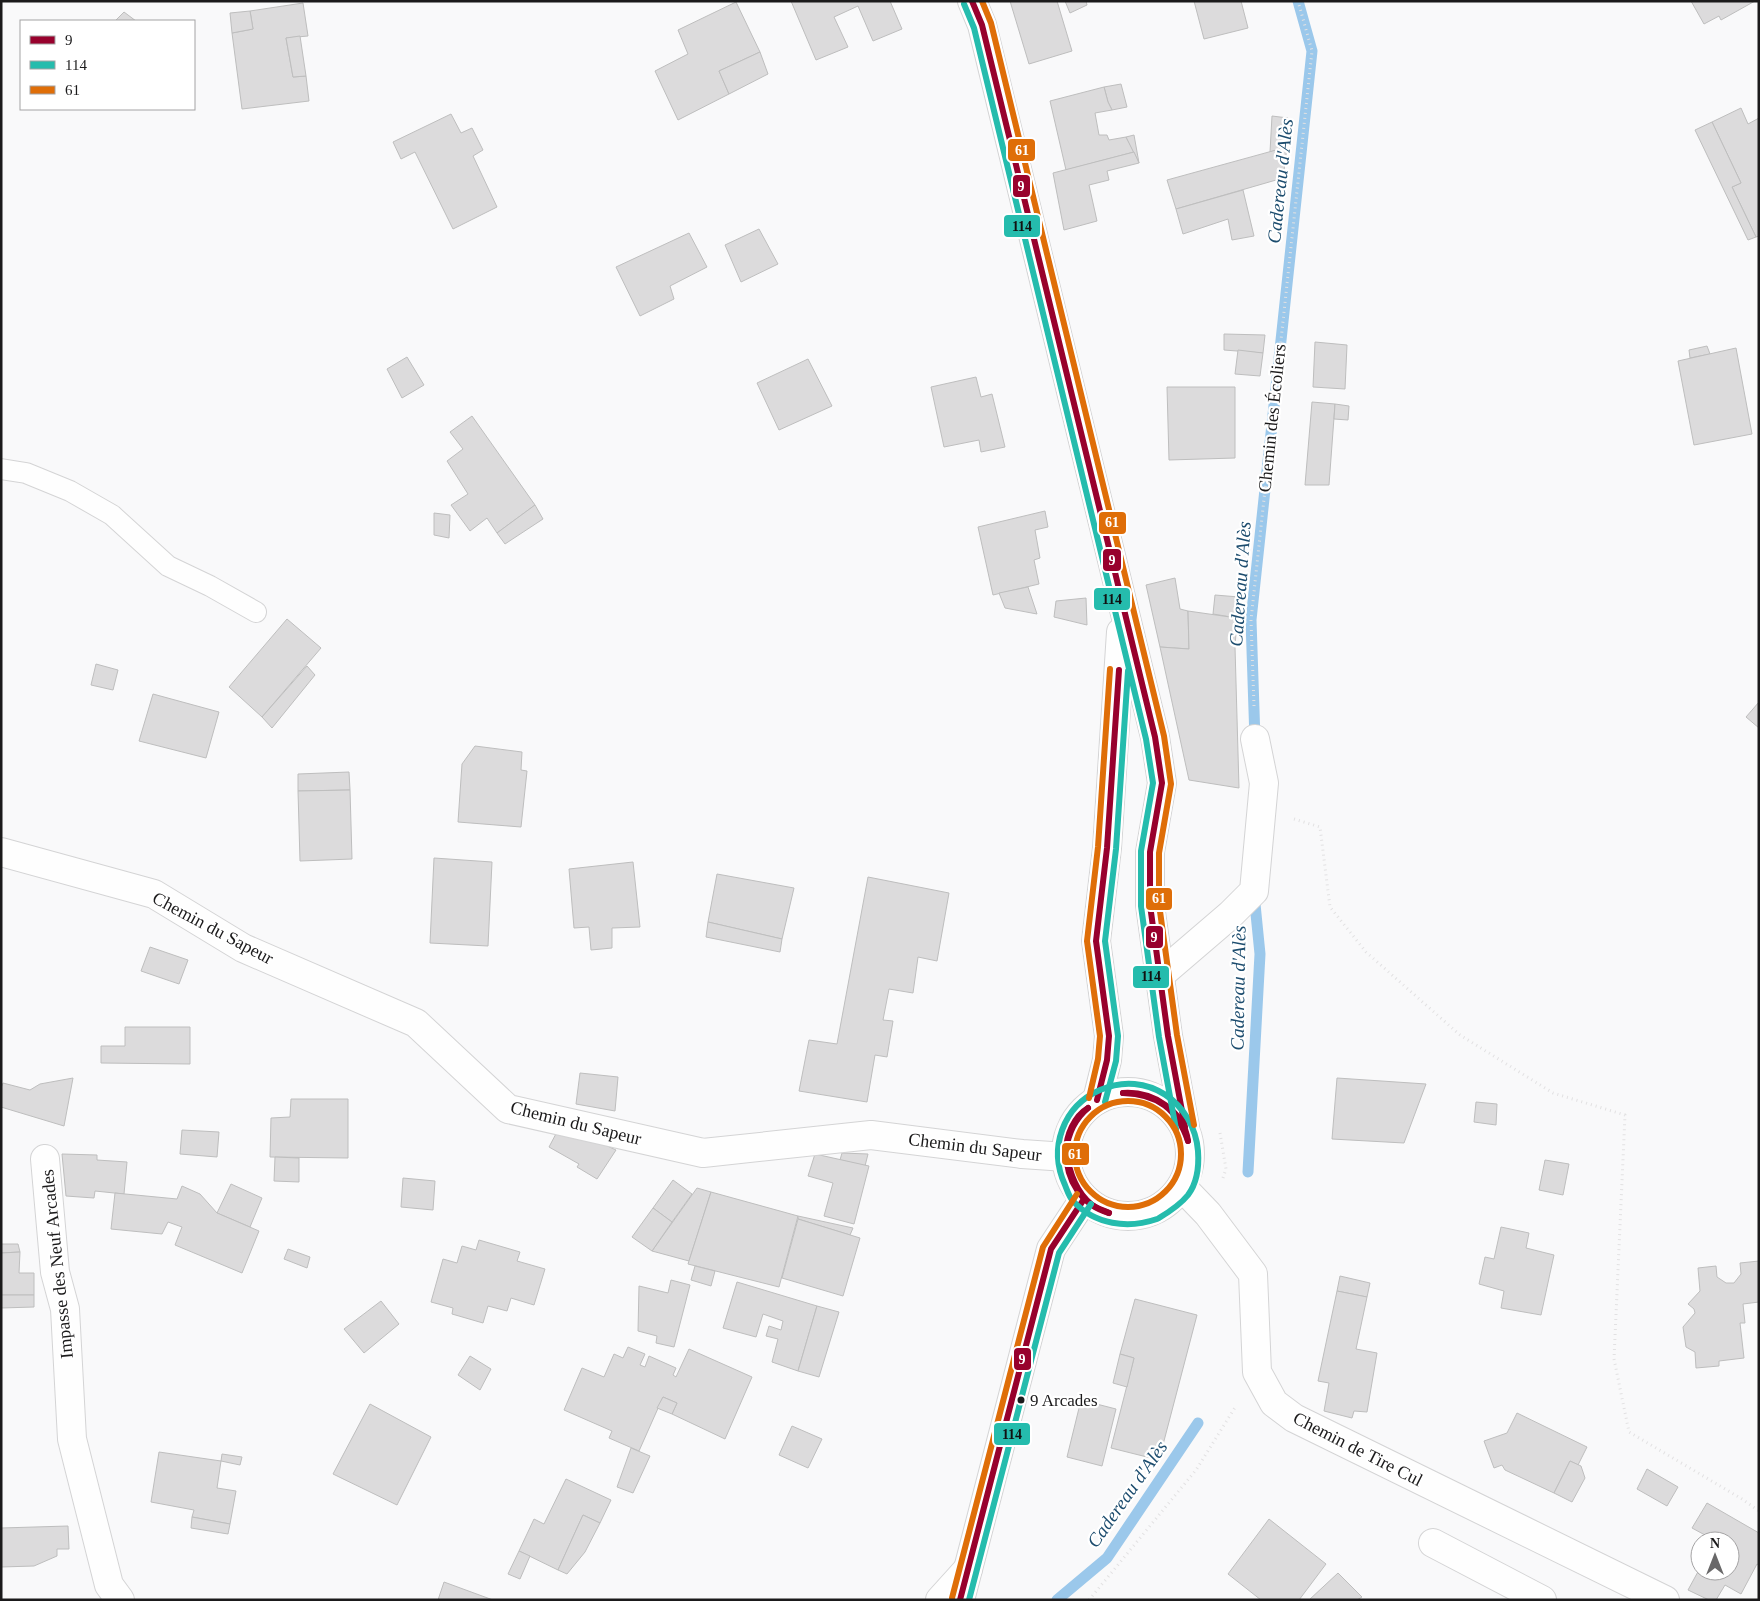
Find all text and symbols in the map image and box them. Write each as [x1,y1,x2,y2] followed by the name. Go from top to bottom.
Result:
[20,20,195,110] legend
[65,32,73,48] text: 9
[65,57,87,73] text: 114
[65,82,80,98] text: 61
[1263,118,1297,244] water label: Cadereau d'Alès
[1007,138,1036,162] line badge: 61
[1015,143,1029,158] text: 61
[1012,174,1031,198] line badge: 9
[1018,179,1025,194] text: 9
[1003,214,1041,238] line badge: 114
[1012,219,1032,234] text: 114
[1253,343,1290,493] street label: Chemin des Écoliers
[1098,511,1127,535] line badge: 61
[1105,515,1119,530] text: 61
[1225,521,1255,647] water label: Cadereau d'Alès
[1102,548,1122,572] line badge: 9
[1109,553,1116,568] text: 9
[1093,587,1131,611] line badge: 114
[1102,592,1122,607] text: 114
[1145,887,1173,911] line badge: 61
[149,888,277,968] street label: Chemin du Sapeur
[1152,891,1166,906] text: 61
[1145,925,1164,949] line badge: 9
[1226,925,1250,1051] water label: Cadereau d'Alès
[1151,930,1158,945] text: 9
[1132,965,1170,989] line badge: 114
[1141,969,1161,984] text: 114
[509,1097,643,1149] street label: Chemin du Sapeur
[907,1129,1043,1165] street label: Chemin du Sapeur
[1061,1142,1090,1166] line badge: 61
[1068,1147,1082,1162] text: 61
[37,1168,77,1360] street label: Impasse des Neuf Arcades
[1013,1347,1032,1371] line badge: 9
[1019,1352,1026,1367] text: 9
[1030,1391,1098,1410] place label: 9 Arcades
[1016,1395,1026,1405] marker: 9 Arcades
[1290,1408,1426,1490] street label: Chemin de Tire Cul
[993,1422,1031,1446] line badge: 114
[1002,1427,1022,1442] text: 114
[1082,1437,1172,1551] water label: Cadereau d'Alès
[1690,1531,1740,1581] north arrow
[1710,1536,1720,1551] text: N

